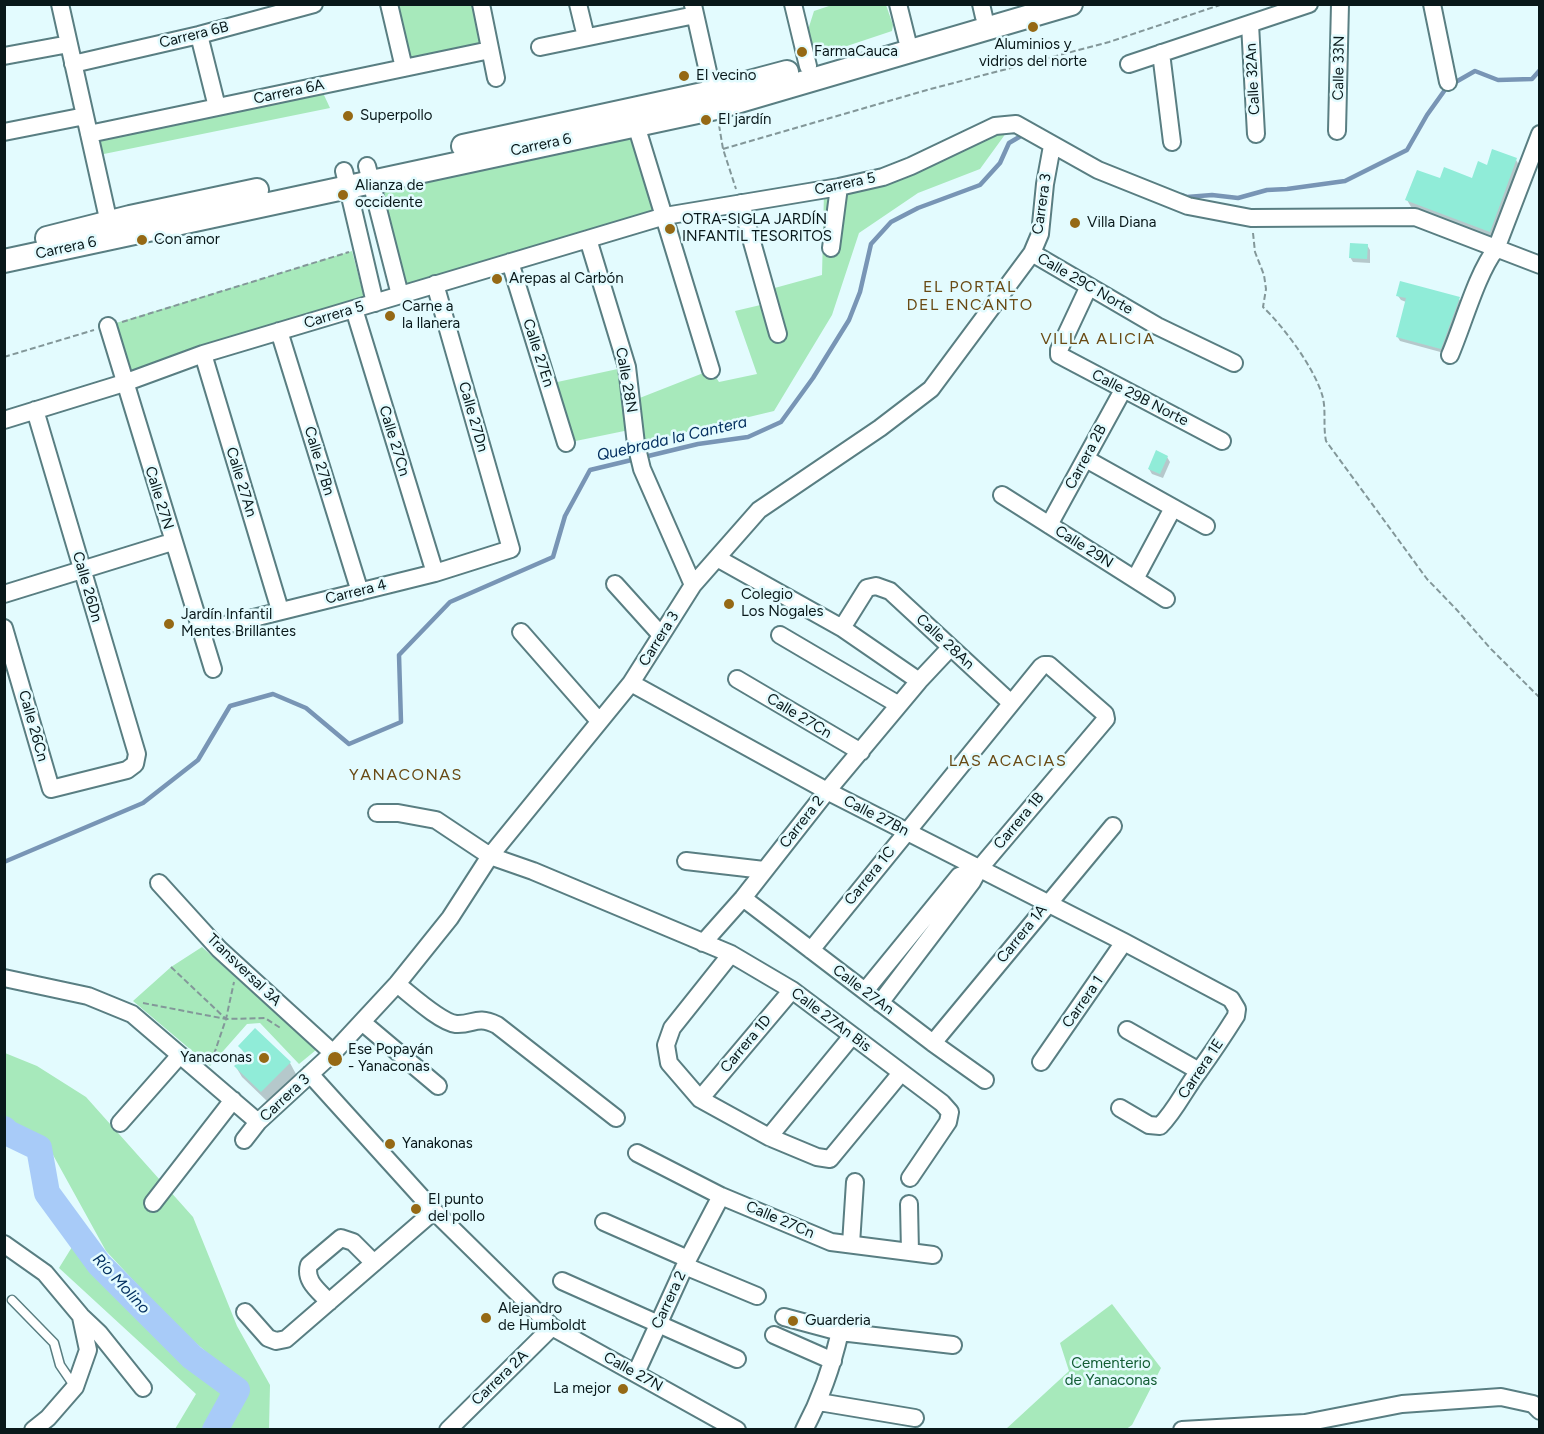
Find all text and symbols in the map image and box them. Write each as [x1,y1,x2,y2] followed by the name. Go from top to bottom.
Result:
[157,18,231,52] street label: Carrera 6B
[1026,20,1040,34] marker: Aluminios y vidrios del norte
[1329,35,1349,101] street label: Calle 33N
[979,36,1087,71] place label: Aluminios y vidrios del norte
[814,43,898,61] place label: FarmaCauca
[1242,43,1264,115] street label: Calle 32An
[795,45,809,59] marker: FarmaCauca
[696,67,756,85] place label: El vecino
[677,69,691,83] marker: El vecino
[252,76,326,108] street label: Carrera 6A
[360,107,433,125] place label: Superpollo
[341,109,355,123] marker: Superpollo
[718,111,771,129] place label: El jardín
[699,113,713,127] marker: El jardín
[509,130,573,160] street label: Carrera 6
[813,169,877,199] street label: Carrera 5
[1029,172,1055,236] street label: Carrera 3
[355,177,424,212] place label: Alianza de occidente
[336,188,350,202] marker: Alianza de occidente
[682,211,832,246] place label: OTRA-SIGLA JARDÍN INFANTIL TESORITOS
[1087,214,1156,232] place label: Villa Diana
[1068,216,1082,230] marker: Villa Diana
[663,222,677,236] marker: OTRA-SIGLA JARDÍN INFANTIL TESORITOS
[154,231,220,249] place label: Con amor
[34,233,98,263] street label: Carrera 6
[135,233,149,247] marker: Con amor
[1034,249,1136,319] street label: Calle 29C Norte
[509,270,624,288] place label: Arepas al Carbón
[490,272,504,286] marker: Arepas al Carbón
[906,277,1034,315] district label: EL PORTAL DEL ENCANTO
[302,297,366,333] street label: Carrera 5
[402,298,460,333] place label: Carne a la llanera
[383,309,397,323] marker: Carne a la llanera
[519,317,557,389] street label: Calle 27En
[1040,329,1156,349] district label: VILLA ALICIA
[611,346,641,414] street label: Calle 28N
[1089,366,1191,430] street label: Calle 29B Norte
[454,380,492,454] street label: Calle 27Dn
[375,404,413,478] street label: Calle 27Cn
[595,412,749,466] water label: Quebrada la Cantera
[1061,422,1111,492] street label: Carrera 2B
[300,424,338,498] street label: Calle 27Bn
[222,445,260,519] street label: Calle 27An
[141,464,177,532] street label: Calle 27N
[1051,522,1117,572] street label: Calle 29N
[68,550,106,624] street label: Calle 26Dn
[323,576,389,608] street label: Carrera 4
[741,586,823,621] place label: Colegio Los Nogales
[722,597,736,611] marker: Colegio Los Nogales
[181,606,296,641] place label: Jardín Infantil Mentes Brillantes
[635,608,683,670] street label: Carrera 3
[912,610,978,674] street label: Calle 28An
[162,617,176,631] marker: Jardín Infantil Mentes Brillantes
[14,688,52,764] street label: Calle 26Cn
[763,690,835,742] street label: Calle 27Cn
[949,751,1067,771] district label: LAS ACACIAS
[349,765,463,785] district label: YANACONAS
[990,789,1048,853] street label: Carrera 1B
[776,792,828,852] street label: Carrera 2
[840,792,912,840] street label: Calle 27Bn
[841,843,899,909] street label: Carrera 1C
[993,901,1051,967] street label: Carrera 1A
[203,930,285,1010] street label: Transversal 3A
[829,961,897,1019] street label: Calle 27An
[1059,973,1107,1031] street label: Carrera 1
[788,984,874,1056] street label: Calle 27An Bis
[717,1012,775,1076] street label: Carrera 1D
[1174,1036,1228,1102] street label: Carrera 1E
[348,1041,433,1076] place label: Ese Popayán - Yanaconas
[180,1049,252,1067] place label: Yanaconas
[326,1050,344,1068] marker: Ese Popayán - Yanaconas
[257,1051,271,1065] marker: Yanaconas
[256,1070,314,1126] street label: Carrera 3
[402,1135,473,1153] place label: Yanakonas
[383,1137,397,1151] marker: Yanakonas
[428,1191,485,1226] place label: El punto del pollo
[743,1198,817,1242] street label: Calle 27Cn
[409,1202,423,1216] marker: El punto del pollo
[88,1250,154,1318] water label: Río Molino
[648,1268,690,1332] street label: Carrera 2
[498,1300,586,1335] place label: Alejandro de Humboldt
[479,1311,493,1325] marker: Alejandro de Humboldt
[805,1312,871,1330] place label: Guarderia
[786,1314,800,1328] marker: Guarderia
[468,1347,532,1409] street label: Carrera 2A
[600,1348,666,1396] street label: Calle 27N
[1065,1355,1157,1390] park label: Cementerio de Yanaconas
[553,1380,611,1398] place label: La mejor
[616,1382,630,1396] marker: La mejor

